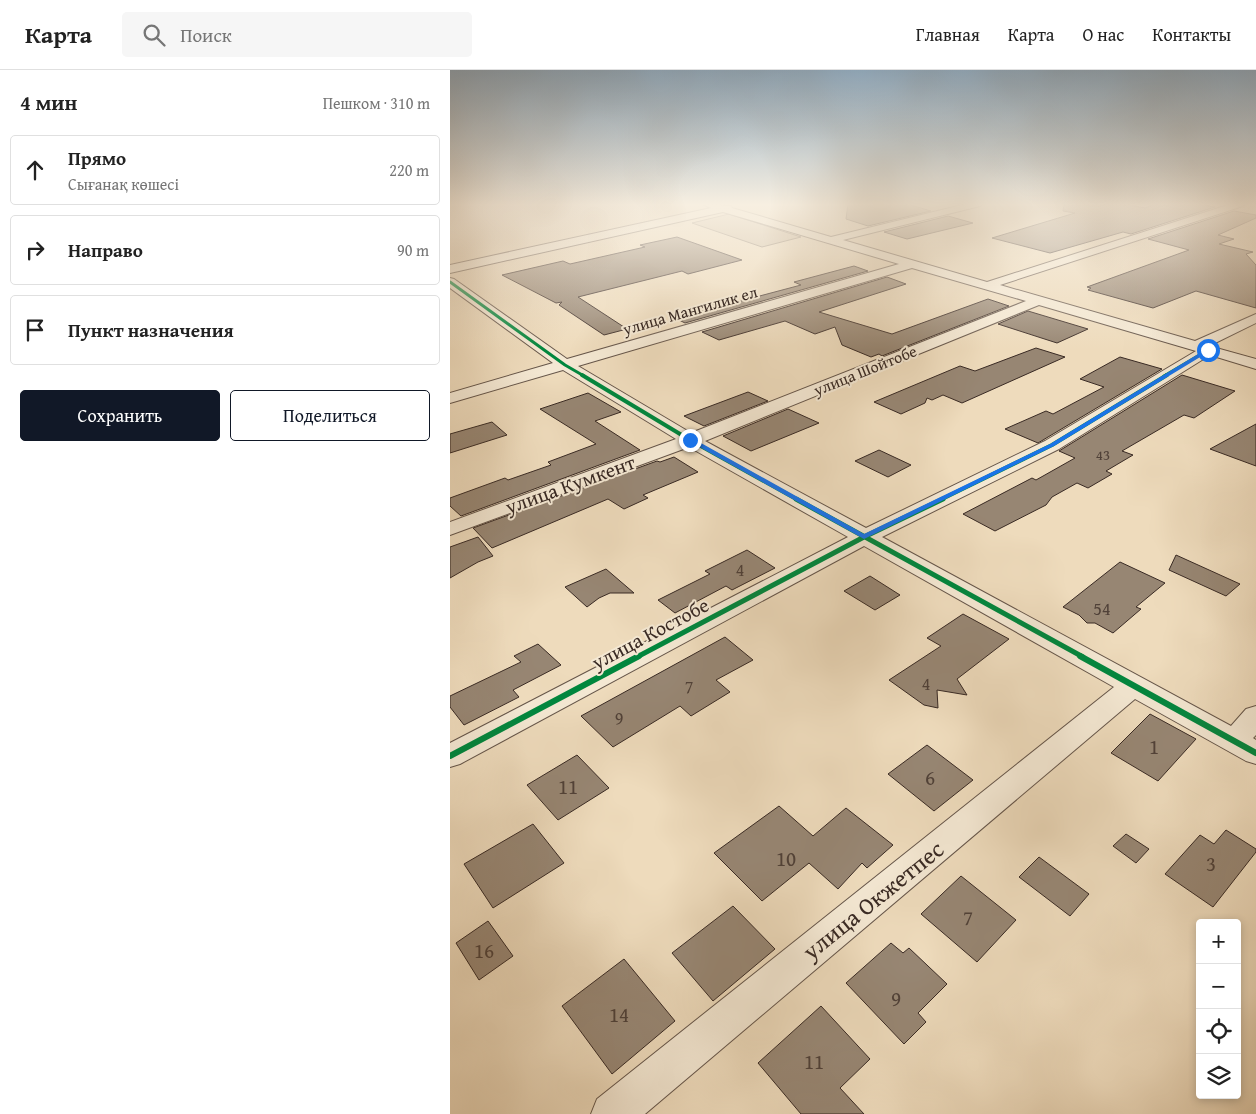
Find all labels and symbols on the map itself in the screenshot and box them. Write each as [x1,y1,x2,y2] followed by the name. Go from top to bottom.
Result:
[619,279,760,341] street label: улица Мангилик ел
[809,338,920,402] street label: улица Шойтобе
[1197,339,1220,362] route start
[679,429,702,452] route end
[1096,444,1110,465] house number: 43
[500,447,639,521] street label: улица Кумкент
[736,556,744,583] house number: 4
[585,590,714,677] street label: улица Костобе
[1093,595,1111,622] house number: 54
[922,670,930,697] house number: 4
[685,673,693,700] house number: 7
[615,705,623,732] house number: 9
[1149,731,1159,762] house number: 1
[925,762,935,793] house number: 6
[558,771,578,802] house number: 11
[794,832,952,969] street label: улица Окжетпес
[776,843,796,874] house number: 10
[1206,848,1216,879] house number: 3
[963,902,973,933] house number: 7
[474,935,494,966] house number: 16
[891,983,901,1014] house number: 9
[609,999,629,1030] house number: 14
[804,1046,824,1077] house number: 11

